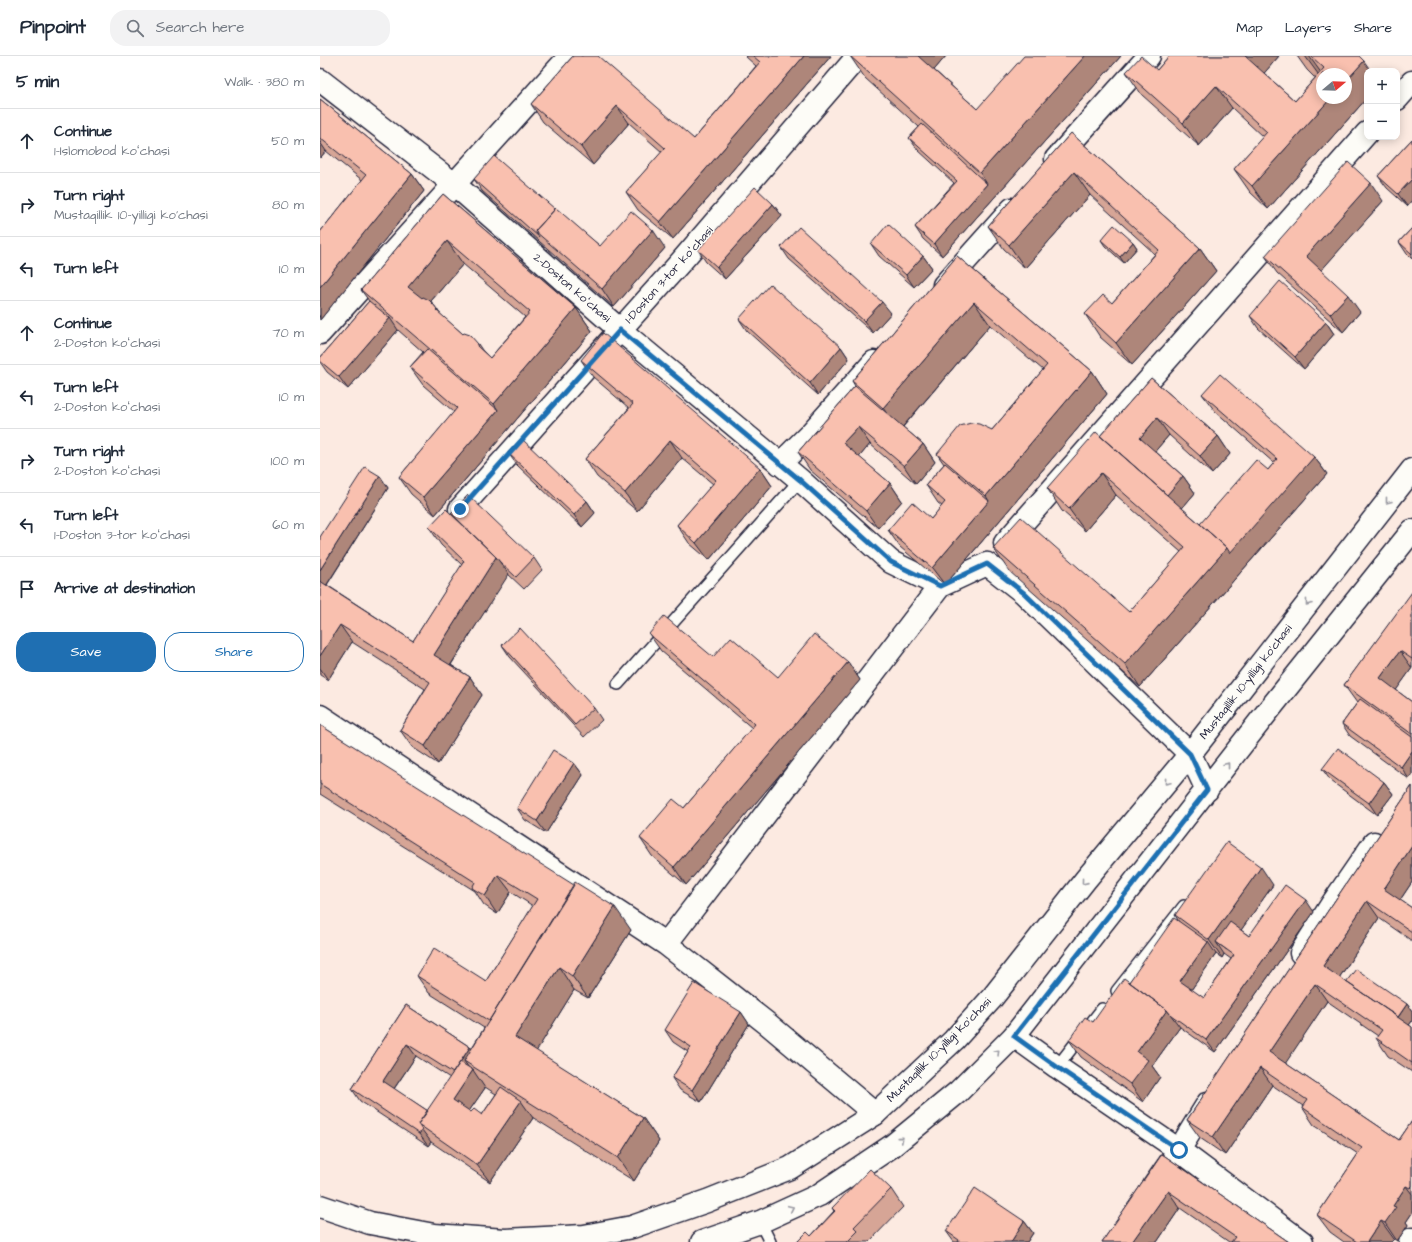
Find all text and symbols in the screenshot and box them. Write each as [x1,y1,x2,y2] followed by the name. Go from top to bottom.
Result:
[110,10,390,46] search box
[20,14,86,41] text: Pinpoint
[124,17,146,39] icon: search
[156,17,244,38] text: Search here
[1236,18,1263,38] text: Map
[1285,18,1332,38] text: Layers
[1354,18,1392,38] text: Share
[1316,68,1352,104] north arrow
[1364,68,1400,140] map controls
[1364,68,1400,104] button: +
[16,70,59,94] text: 5 min
[224,73,304,91] text: Walk · 380 m
[1364,104,1400,140] button: −
[54,121,112,142] text: Continue
[16,130,38,152] icon: ahead
[271,132,304,150] text: 50 m
[54,142,169,160] text: 1-Islomobod koʻchasi
[54,185,125,206] text: Turn right
[16,194,38,216] icon: right
[272,196,304,214] text: 80 m
[54,206,208,224] text: Mustaqillik 10-yilligi ko'chasi
[621,223,717,327] street label: 1-Doston 3-tor koʻchasi
[530,249,615,327] street label: 2-Doston koʻchasi
[16,258,38,280] icon: left
[54,258,118,279] text: Turn left
[279,260,304,278] text: 10 m
[54,313,112,334] text: Continue
[16,322,38,344] icon: ahead
[272,324,304,342] text: 70 m
[54,334,160,352] text: 2-Doston koʻchasi
[54,377,118,398] text: Turn left
[16,386,38,408] icon: left
[279,388,304,406] text: 10 m
[54,398,160,416] text: 2-Doston koʻchasi
[54,441,125,462] text: Turn right
[16,450,38,472] icon: right
[271,452,304,470] text: 100 m
[54,462,160,480] text: 2-Doston koʻchasi
[1386,496,1393,503] one-way arrow
[451,500,469,518] route end
[54,505,118,526] text: Turn left
[16,514,38,536] icon: left
[272,516,304,534] text: 60 m
[54,526,190,544] text: 1-Doston 3-tor koʻchasi
[16,578,38,600] icon: arrive
[54,578,195,599] text: Arrive at destination
[1306,598,1313,605] one-way arrow
[1196,621,1297,744] street label: Mustaqillik 10-yilligi ko'chasi
[16,632,156,672] button: Save
[164,632,304,672] button: Share
[1222,762,1229,769] one-way arrow
[1164,777,1171,784] one-way arrow
[1081,877,1088,884] one-way arrow
[883,994,996,1107] street label: Mustaqillik 10-yilligi ko'chasi
[992,1049,1000,1057] one-way arrow
[896,1137,903,1144] one-way arrow
[1170,1141,1188,1159] route start
[787,1205,794,1213] one-way arrow

